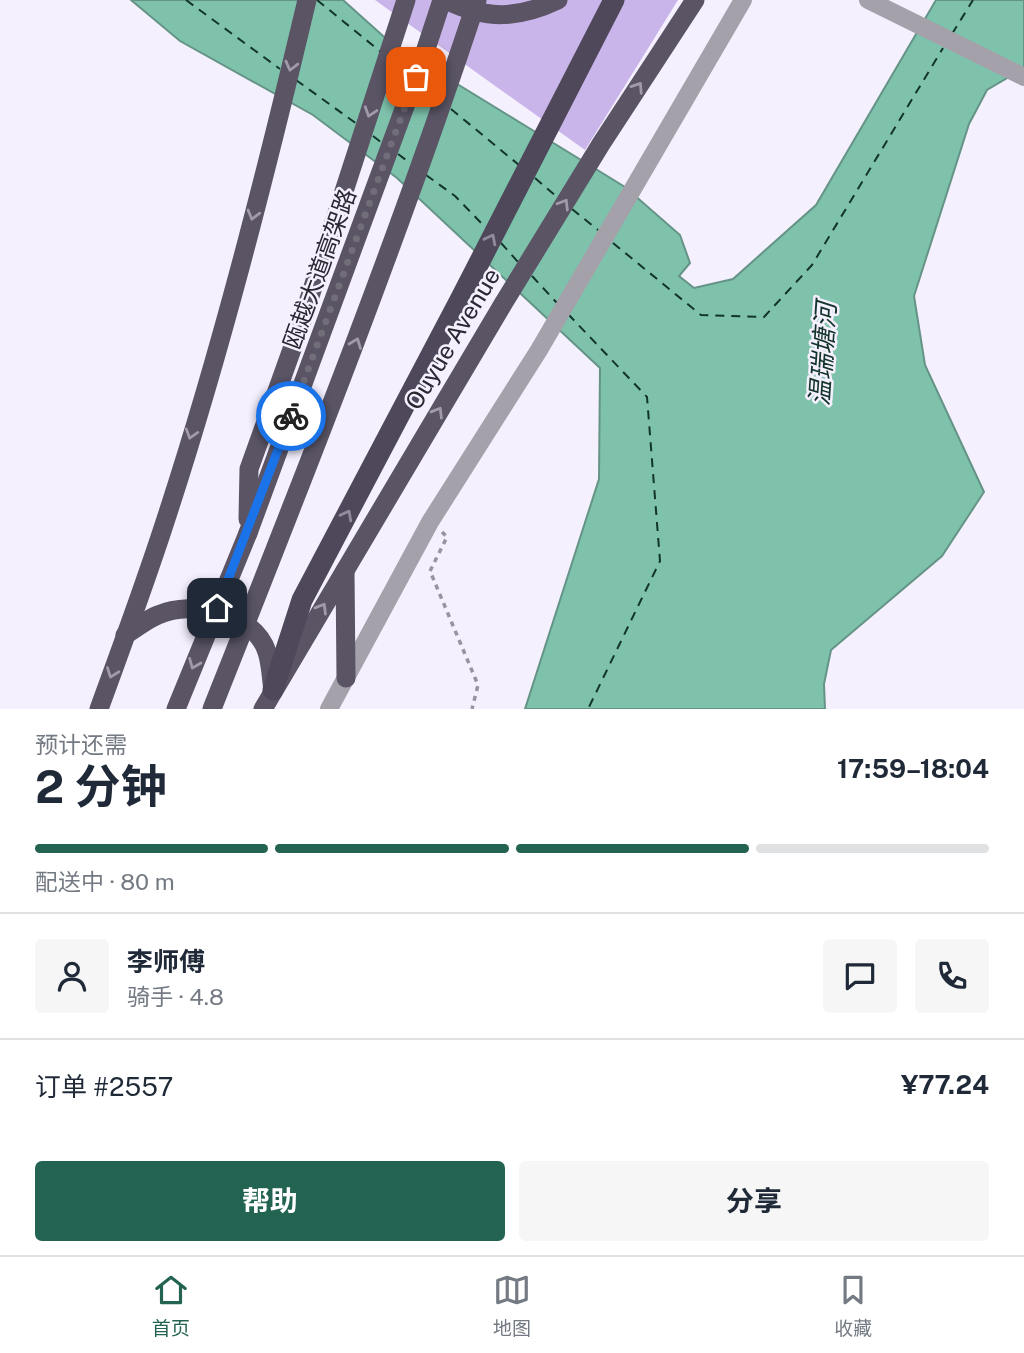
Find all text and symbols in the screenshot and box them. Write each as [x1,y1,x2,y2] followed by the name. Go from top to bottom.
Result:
[386,47,446,107] pin
[397,58,435,96] icon: bag
[285,60,299,72] one-way arrow
[630,82,643,95] one-way arrow
[364,105,378,117] one-way arrow
[277,185,361,352] street label: 瓯越大道高架路
[556,198,569,211] one-way arrow
[247,209,261,221] one-way arrow
[483,234,496,246] one-way arrow
[399,263,505,414] street label: Ouyue Avenue
[803,296,842,407] water label: 温瑞塘河
[348,337,362,349] one-way arrow
[256,381,326,451] courier
[272,397,310,435] icon: bike
[430,407,443,420] one-way arrow
[184,428,199,440] one-way arrow
[338,510,352,522] one-way arrow
[187,578,247,638] pin
[198,589,236,627] icon: home
[313,602,326,615] one-way arrow
[189,657,203,669] one-way arrow
[106,667,120,679] one-way arrow
[35,731,127,758] text: 预计还需
[837,753,989,784] text: 17:59–18:04
[35,759,167,813] text: 2 分钟
[35,868,175,895] text: 配送中 · 80 m
[35,939,109,1013] button: person
[823,939,897,1013] button: chat
[915,939,989,1013] button: phone
[127,946,205,977] text: 李师傅
[127,983,224,1010] text: 骑手 · 4.8
[901,1069,989,1100] text: ¥77.24
[35,1071,173,1102] text: 订单 #2557
[35,1161,505,1241] button: 帮助
[519,1161,989,1241] button: 分享
[152,1271,190,1340] tab: 首页
[493,1271,531,1340] tab: 地图
[834,1271,872,1340] tab: 收藏

